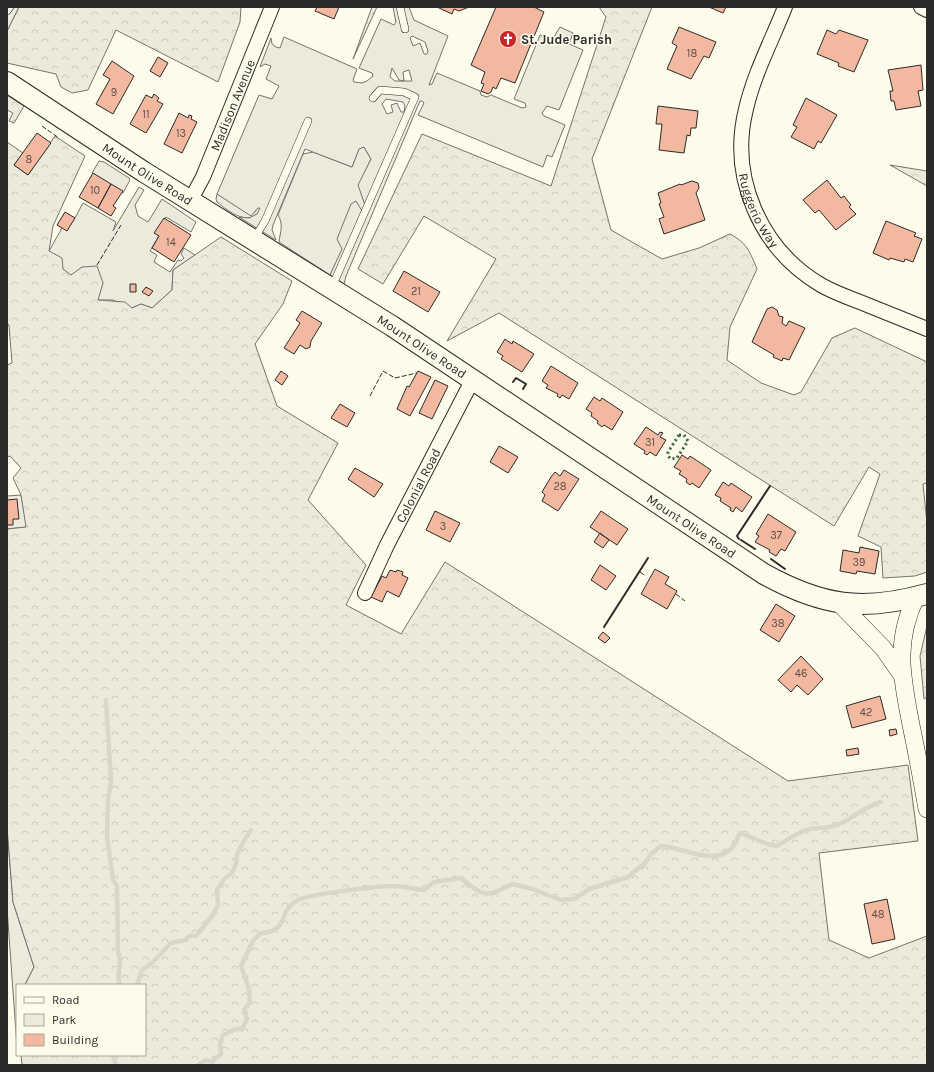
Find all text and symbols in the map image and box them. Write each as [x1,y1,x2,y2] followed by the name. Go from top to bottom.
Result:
[498,29,518,49] church icon: St. Jude Parish
[521,32,612,47] place label: St. Jude Parish
[687,47,697,60] house number: 18
[207,57,258,153] street label: Madison Avenue
[111,86,117,99] house number: 9
[142,108,150,121] house number: 11
[176,127,186,140] house number: 13
[100,139,196,208] street label: Mount Olive Road
[26,153,33,166] house number: 8
[736,172,782,250] street label: Ruggerio Way
[90,184,100,197] house number: 10
[166,236,176,249] house number: 14
[411,285,421,298] house number: 21
[375,311,470,381] street label: Mount Olive Road
[645,436,655,449] house number: 31
[393,446,443,525] street label: Colonial Road
[553,480,567,493] house number: 28
[644,491,739,561] street label: Mount Olive Road
[440,520,446,533] house number: 3
[770,529,782,542] house number: 37
[853,556,865,569] house number: 39
[771,617,785,630] house number: 38
[795,667,807,680] house number: 46
[860,706,872,719] house number: 42
[872,908,885,921] house number: 48
[16,984,146,1056] legend
[52,993,80,1007] text: Road
[52,1013,77,1027] text: Park
[52,1033,99,1047] text: Building

